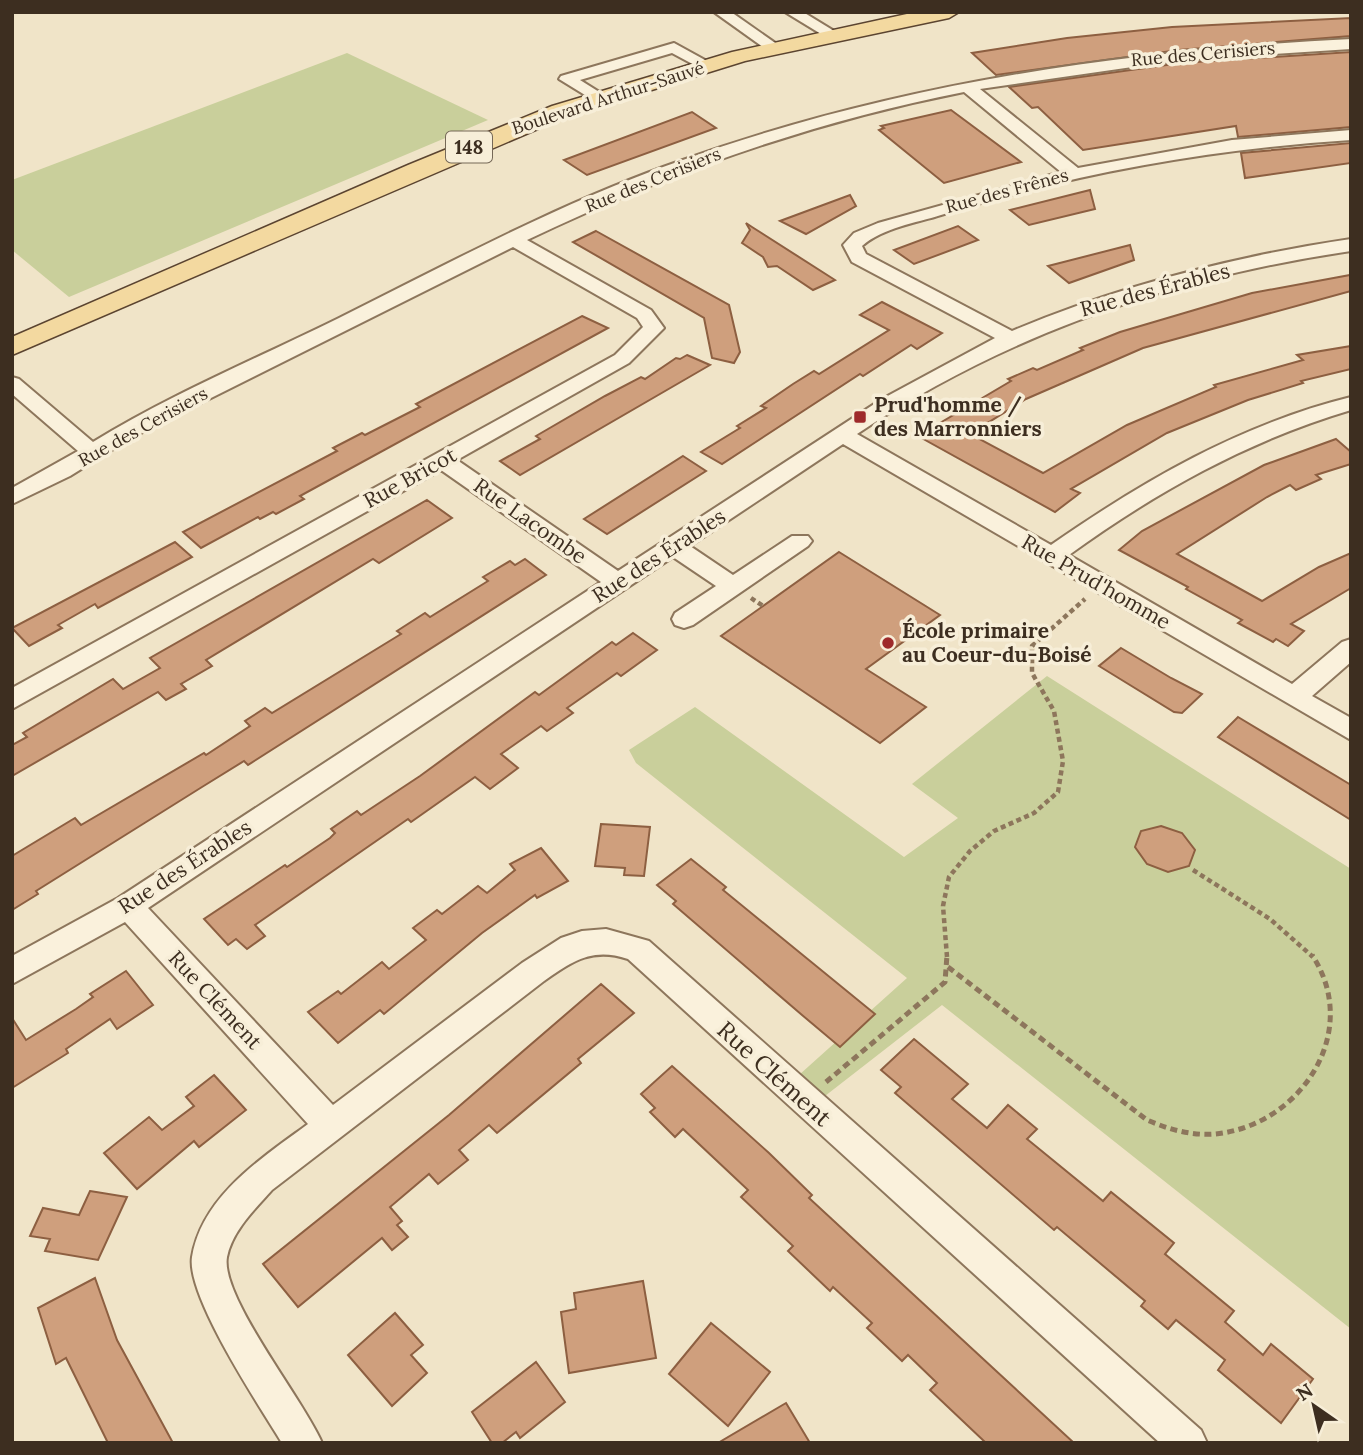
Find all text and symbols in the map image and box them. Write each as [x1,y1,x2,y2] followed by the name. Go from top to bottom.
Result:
[1130,36,1276,71] street label: Rue des Cerisiers
[509,55,707,140] street label: Boulevard Arthur-Sauvé
[446,132,492,162] road number: 148
[581,142,724,217] street label: Rue des Cerisiers
[943,163,1071,218] street label: Rue des Frênes
[1077,257,1233,322] street label: Rue des Érables
[74,381,212,472] street label: Rue des Cerisiers
[874,391,1042,442] place label: Prud'homme / des Marronniers
[852,409,868,425] marker: Prud'homme / des Marronniers
[359,441,462,514] street label: Rue Bricot
[469,472,592,569] street label: Rue Lacombe
[587,502,731,609] street label: Rue des Érables
[1017,528,1176,635] street label: Rue Prud'homme
[902,617,1092,668] place label: École primaire au Coeur‑du‑Boisé
[880,635,896,651] marker: École primaire au Coeur‑du‑Boisé
[113,813,257,920] street label: Rue des Érables
[163,945,269,1055] street label: Rue Clément
[711,1014,838,1134] street label: Rue Clément
[1279,1371,1349,1441] north arrow
[1292,1378,1318,1406] text: N

